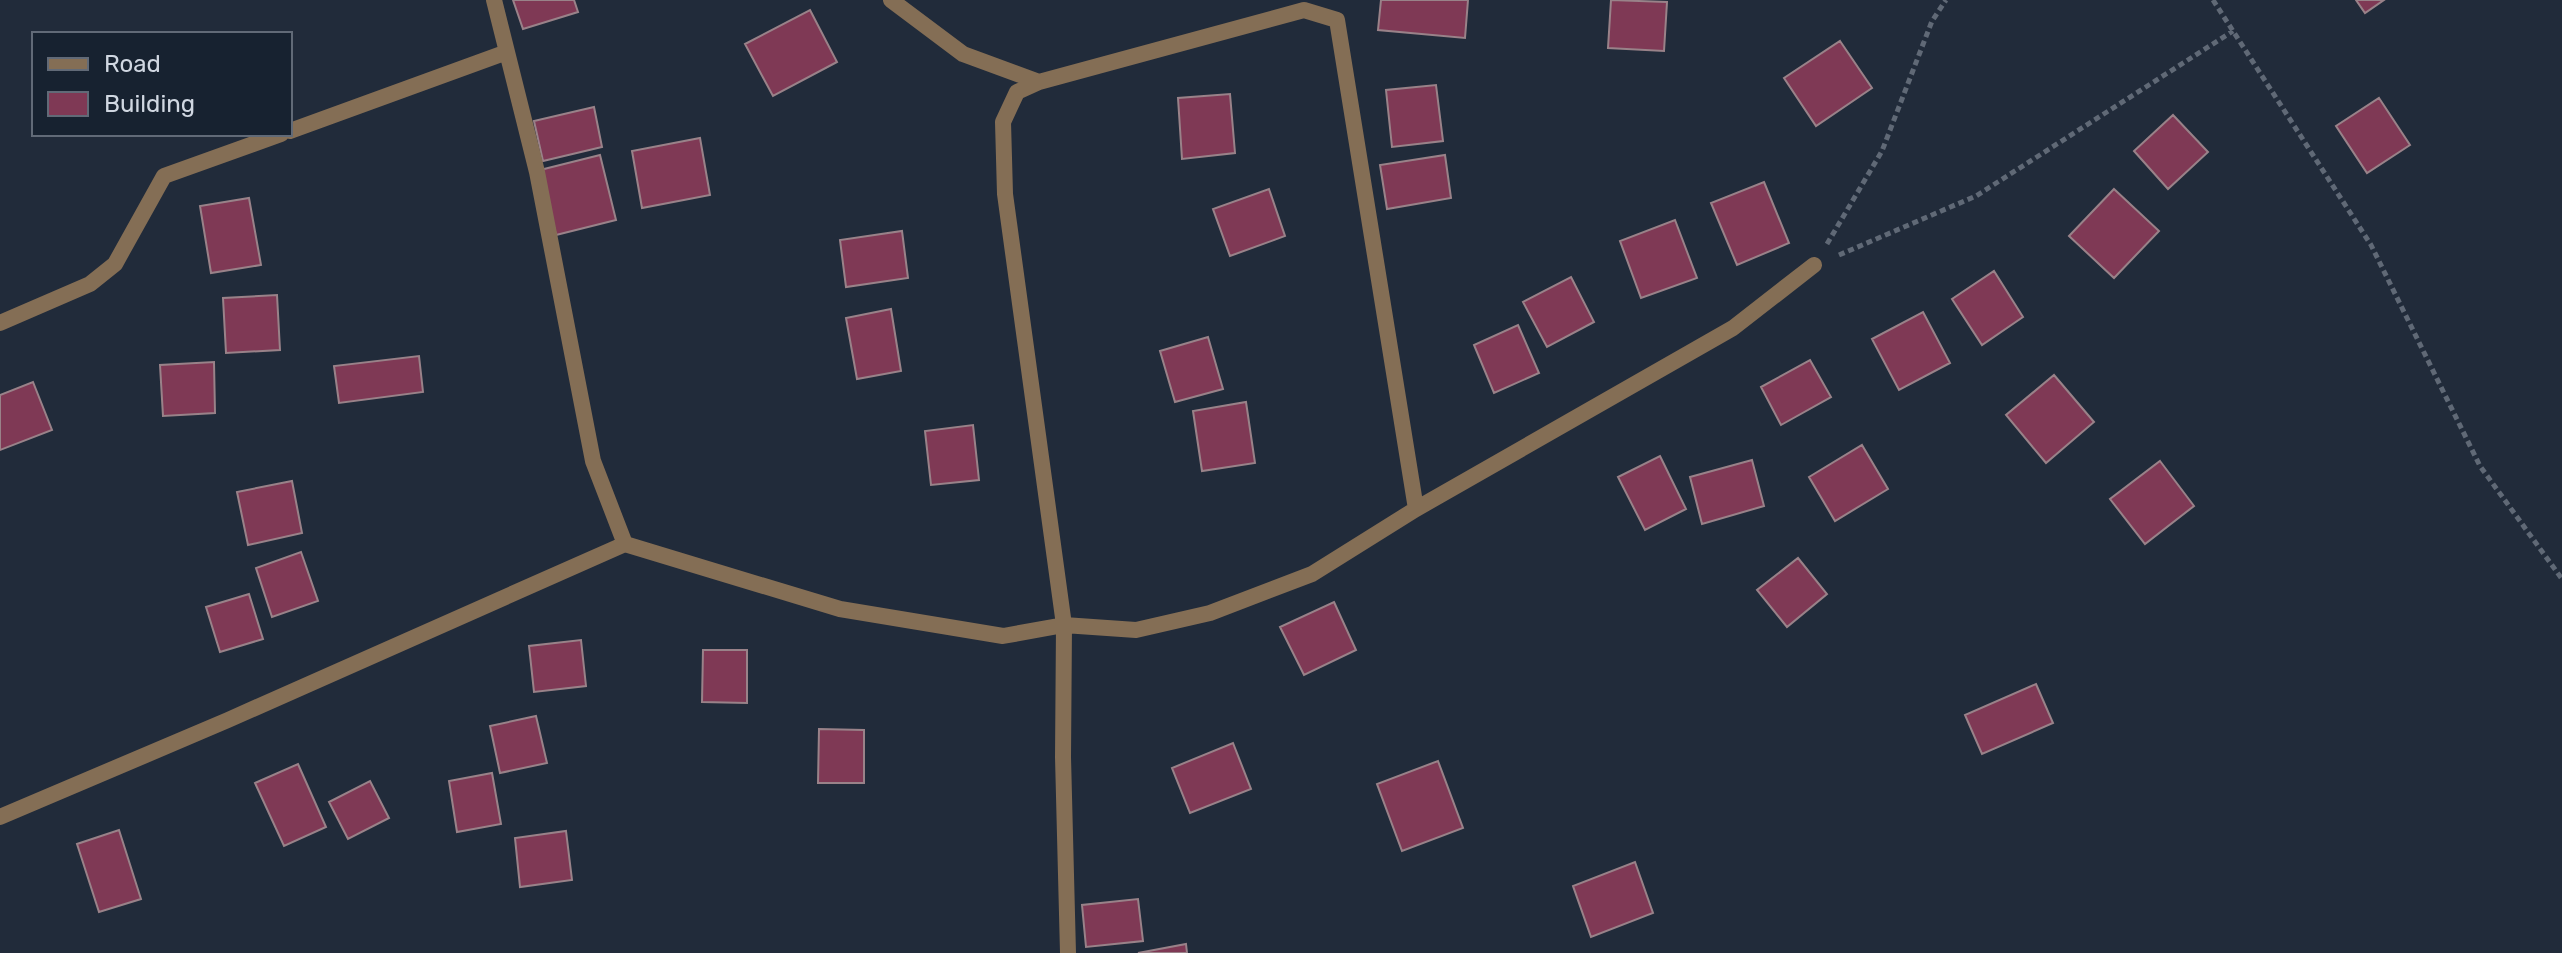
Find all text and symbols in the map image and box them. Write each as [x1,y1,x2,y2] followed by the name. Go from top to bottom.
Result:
[32,32,292,136] legend
[104,50,161,78] text: Road
[104,90,195,118] text: Building

